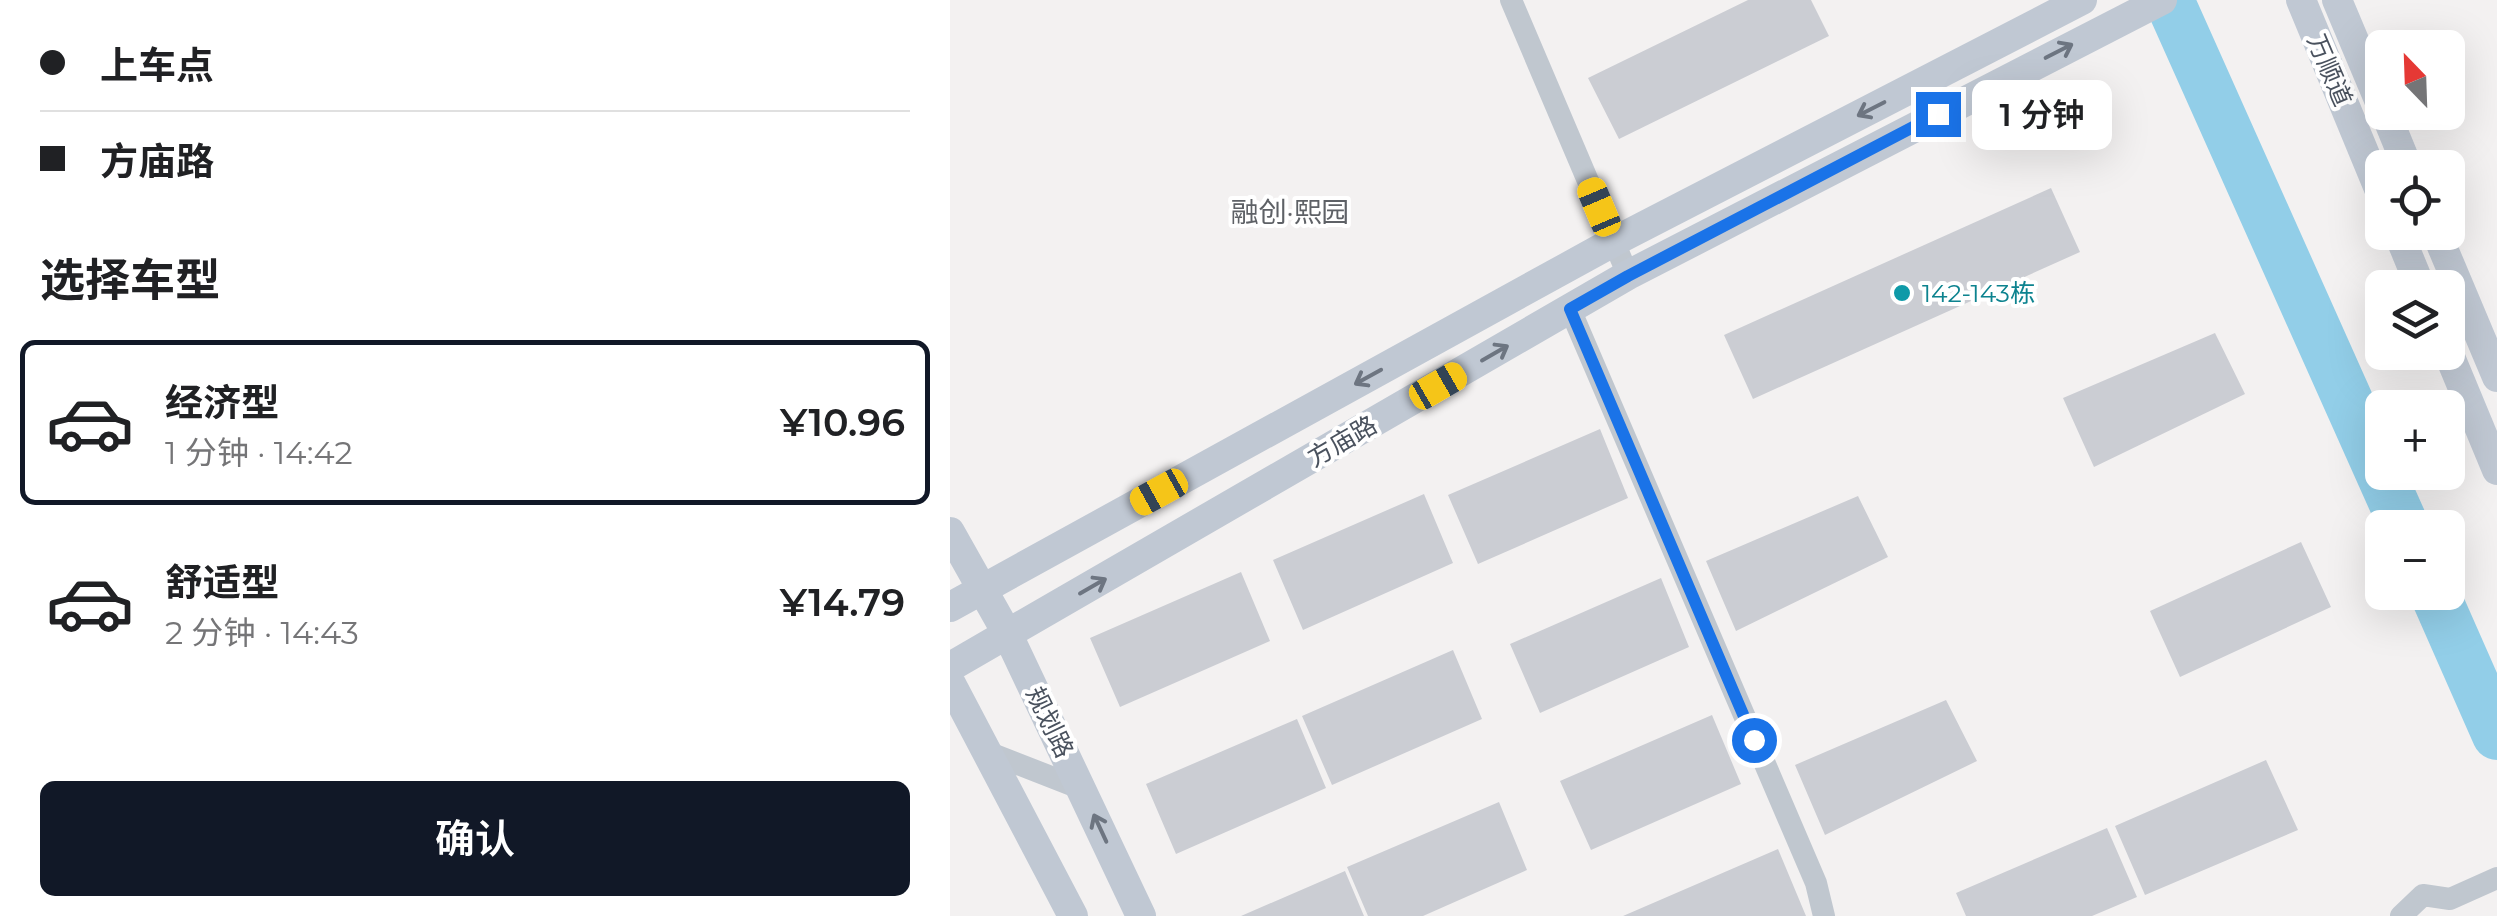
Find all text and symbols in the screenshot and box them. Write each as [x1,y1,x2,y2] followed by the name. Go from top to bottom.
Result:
[2302,30,2358,110] street label: 万顺道
[2365,30,2465,130] north arrow
[2365,30,2465,610] map controls
[2044,41,2074,60] one-way arrow
[100,42,214,89] text: 上车点
[1973,79,2113,149] callout: 1 分钟
[1916,92,1961,137] route end
[1999,95,2085,134] text: 1 分钟
[1856,100,1886,119] one-way arrow
[100,138,214,185] text: 方庙路
[2365,150,2465,250] button: locate
[1573,174,1625,240] car
[1230,195,1350,229] district label: 融创·熙园
[40,252,220,307] text: 选择车型
[2365,270,2465,370] button: layers
[1922,278,2035,308] place label: 142-143栋
[1891,282,1913,304] marker: 142-143栋
[1480,342,1509,362] one-way arrow
[1405,358,1471,414] car
[1353,368,1383,388] one-way arrow
[45,378,135,468] icon: car
[165,379,279,426] text: 经济型
[2365,390,2465,490] button: +
[780,399,905,446] text: ¥10.96
[1302,409,1382,473] street label: 方庙路
[165,433,353,472] text: 1 分钟 · 14:42
[1125,464,1193,520] car
[2365,510,2465,610] button: −
[45,558,135,648] icon: car
[165,559,279,606] text: 舒适型
[1078,576,1107,596] one-way arrow
[780,579,905,626] text: ¥14.79
[165,613,359,652] text: 2 分钟 · 14:43
[1020,682,1080,762] street label: 规划路
[1732,718,1777,763] route start
[40,781,910,896] button: 确认
[1090,813,1108,843] one-way arrow

